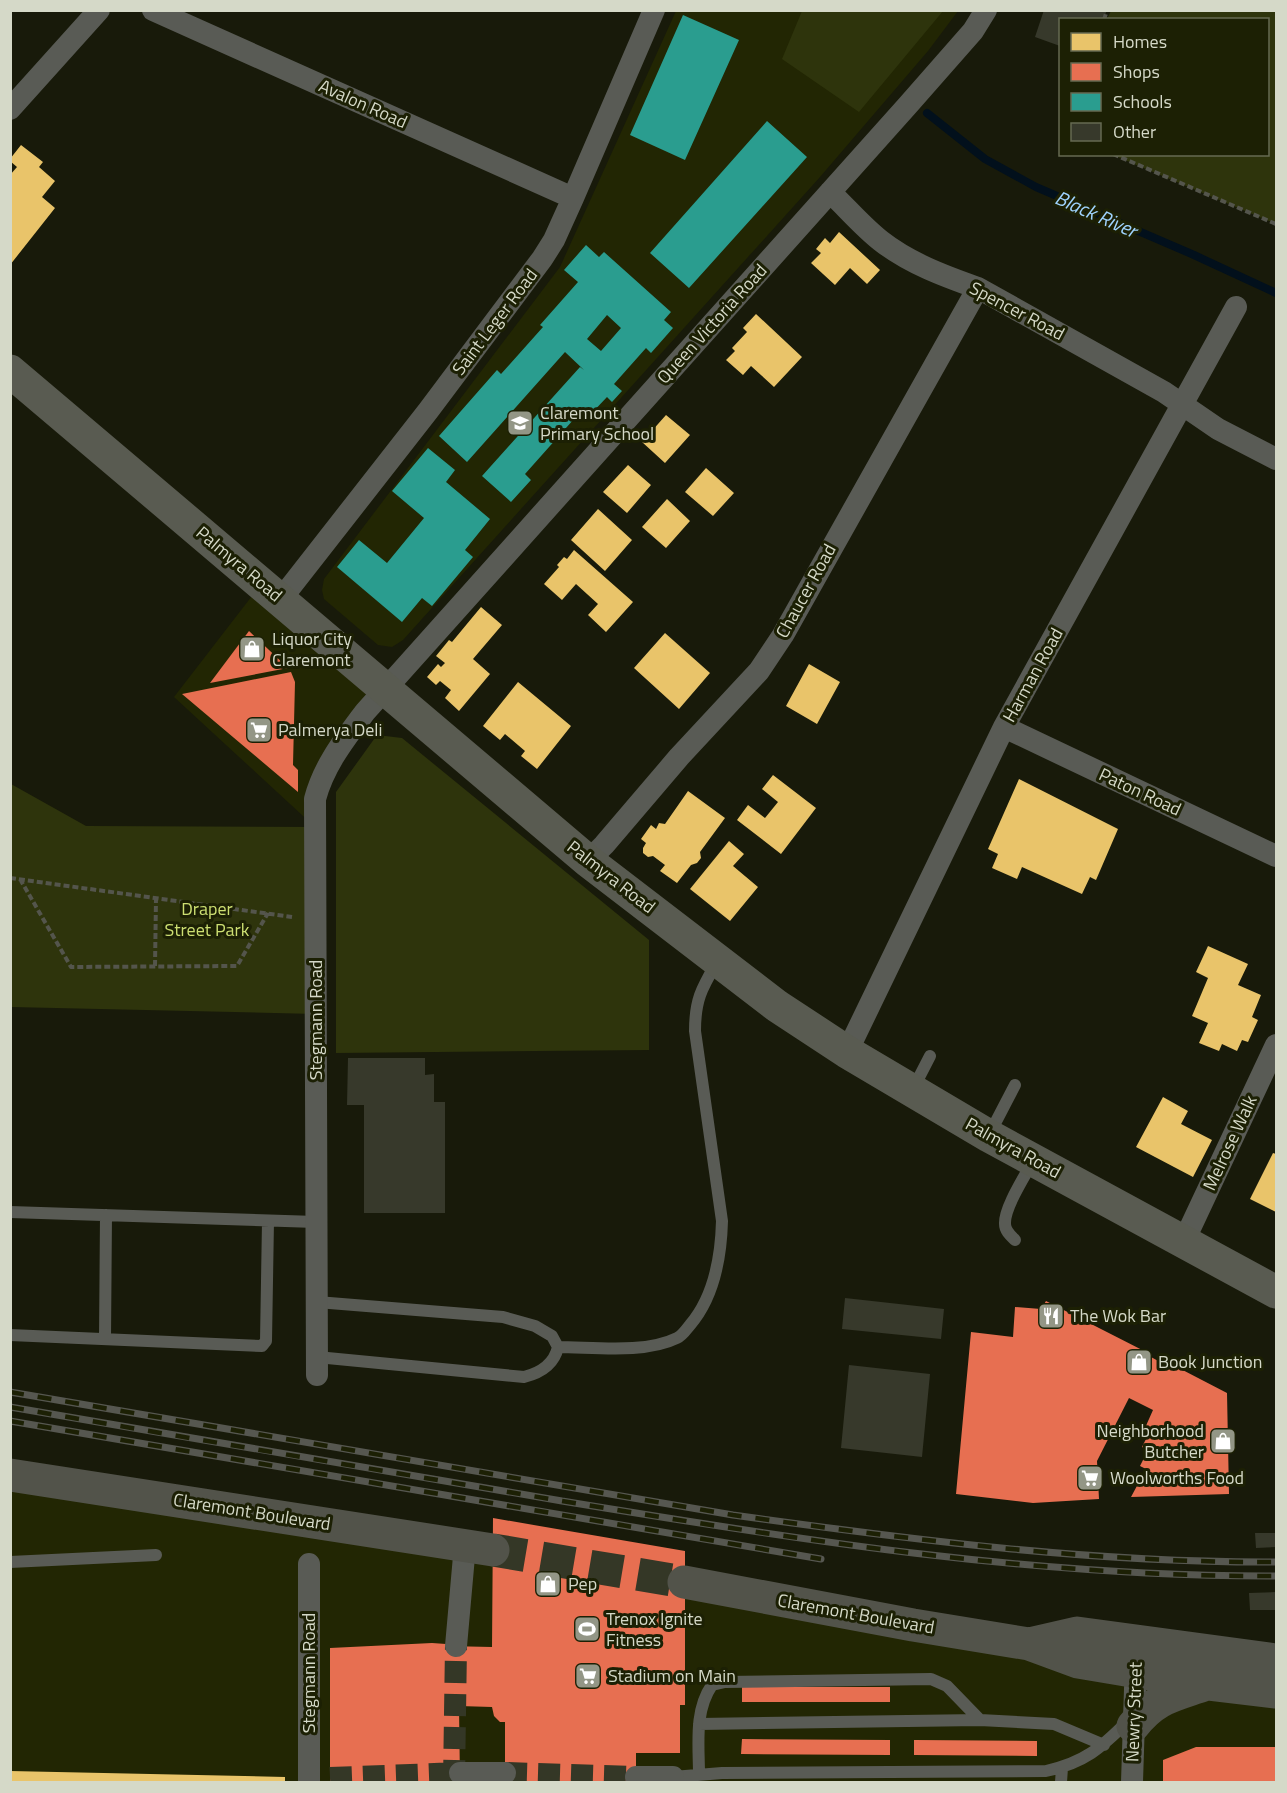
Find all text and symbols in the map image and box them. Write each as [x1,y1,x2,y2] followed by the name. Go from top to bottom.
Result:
[1059,18,1269,156] legend
[1113,28,1167,55] text: Homes
[1113,58,1160,85] text: Shops
[315,72,412,135] street label: Avalon Road
[1113,88,1172,115] text: Schools
[1113,118,1156,145] text: Other
[1050,182,1145,246] water label: Black River
[650,258,773,390] street label: Queen Victoria Road
[445,263,544,381] street label: Saint Leger Road
[965,274,1069,347] street label: Spencer Road
[540,399,654,447] place label: Claremont Primary School
[505,408,535,438] school or university icon: Claremont Primary School
[190,519,288,608] street label: Palmyra Road
[769,539,843,643] street label: Chaucer Road
[996,623,1070,727] street label: Harman Road
[272,625,352,673] place label: Liquor City Claremont
[237,634,267,664] shop icon: Liquor City Claremont
[244,715,274,745] supermarket icon: Palmerya Deli
[278,716,382,743] place label: Palmerya Deli
[1095,761,1186,822] street label: Paton Road
[561,833,661,920] street label: Palmyra Road
[165,895,250,943] park label: Draper Street Park
[302,960,329,1080] street label: Stegmann Road
[1196,1090,1264,1195] street label: Melrose Walk
[961,1110,1066,1185] street label: Palmyra Road
[1036,1301,1066,1331] restaurant icon: The Wok Bar
[1070,1302,1166,1329] place label: The Wok Bar
[1124,1347,1154,1377] shop icon: Book Junction
[1158,1348,1262,1375] place label: Book Junction
[1097,1417,1204,1465] place label: Neighborhood Butcher
[1208,1426,1238,1456] shop icon: Neighborhood Butcher
[1075,1463,1105,1493] supermarket icon: Woolworths Food
[1110,1464,1244,1491] place label: Woolworths Food
[172,1486,333,1537] street label: Claremont Boulevard
[533,1569,563,1599] shop icon: Pep
[568,1570,597,1597] place label: Pep
[776,1586,937,1641] street label: Claremont Boulevard
[606,1605,703,1653] place label: Trenox Ignite Fitness
[295,1613,322,1733] street label: Stegmann Road
[572,1614,602,1644] sports icon: Trenox Ignite Fitness
[573,1661,603,1691] supermarket icon: Stadium on Main
[1118,1661,1149,1762] street label: Newry Street
[608,1662,736,1689] place label: Stadium on Main

